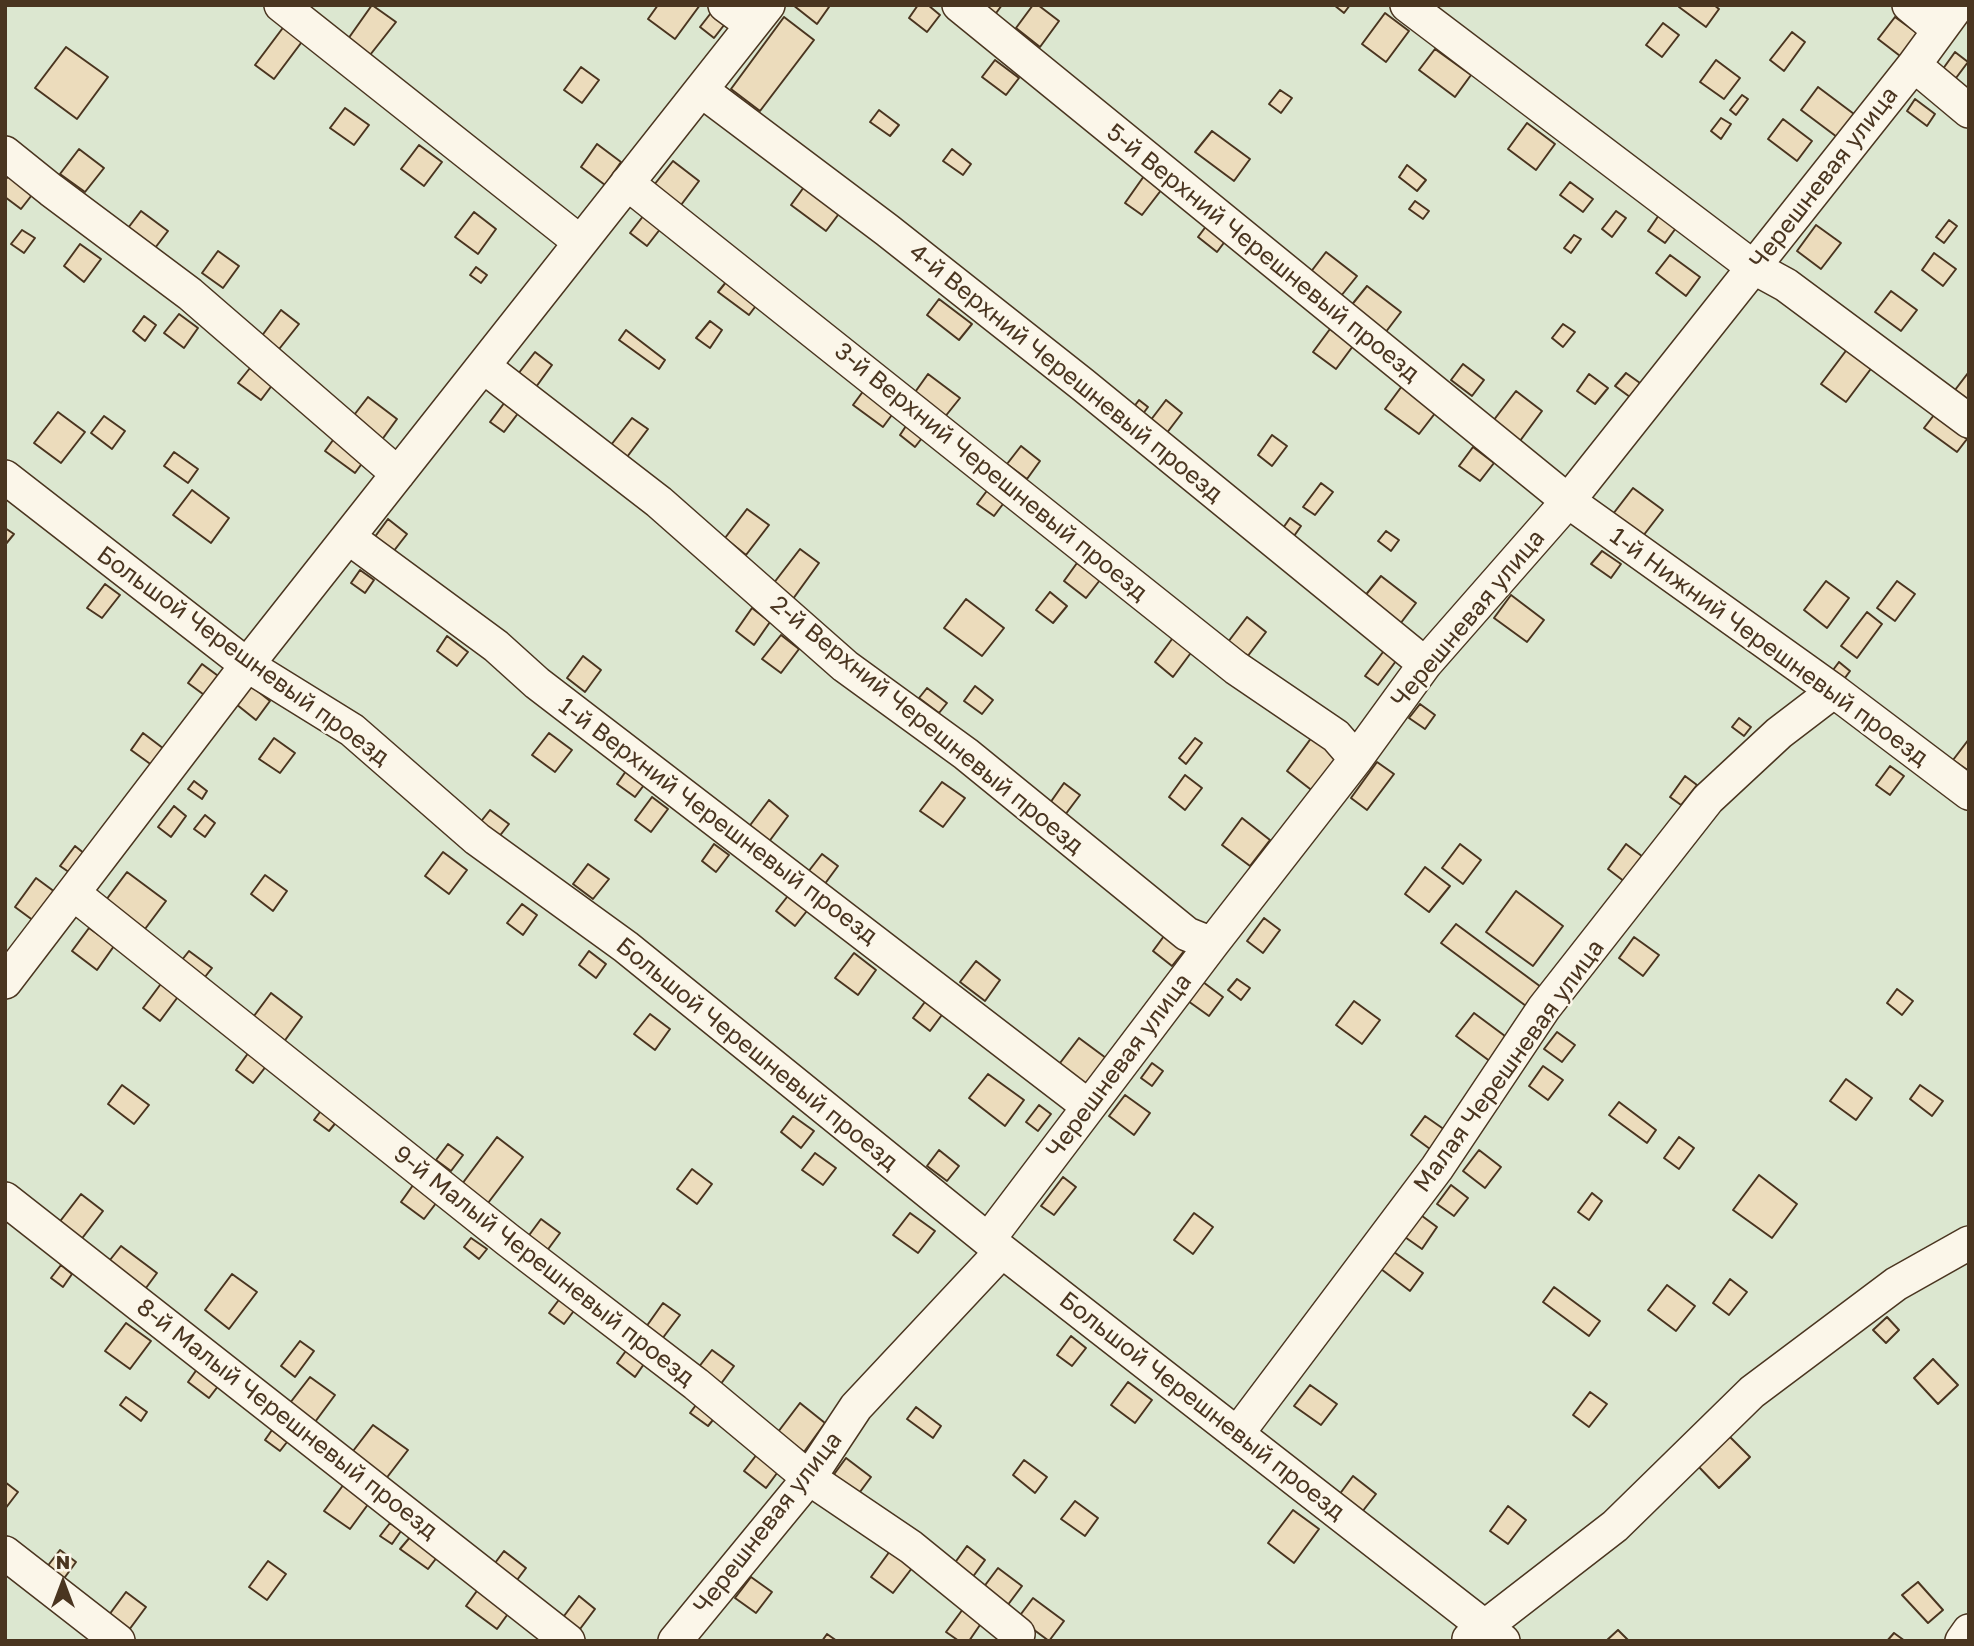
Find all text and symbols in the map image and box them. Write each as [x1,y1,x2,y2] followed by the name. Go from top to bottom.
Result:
[1744,81,1904,275] street label: Черешневая улица
[1101,118,1425,388] street label: 5-й Верхний Черешневый проезд
[904,238,1228,508] street label: 4-й Верхний Черешневый проезд
[829,337,1153,607] street label: 3-й Верхний Черешневый проезд
[1604,522,1934,772] street label: 1-й Нижний Черешневый проезд
[1385,524,1551,714] street label: Черешневая улица
[91,540,395,772] street label: Большой Черешневый проезд
[765,590,1089,860] street label: 2-й Верхний Черешневый проезд
[553,692,883,950] street label: 1-й Верхний Черешневый проезд
[610,931,904,1177] street label: Большой Черешневый проезд
[1408,934,1610,1198] street label: Малая Черешневая улица
[1040,968,1198,1164] street label: Черешневая улица
[388,1140,700,1392] street label: 9-й Малый Черешневый проезд
[1054,1286,1350,1526] street label: Большой Черешневый проезд
[131,1293,443,1545] street label: 8-й Малый Черешневый проезд
[688,1426,848,1620] street label: Черешневая улица
[28,1548,98,1618] north arrow
[56,1550,70,1573] text: N

